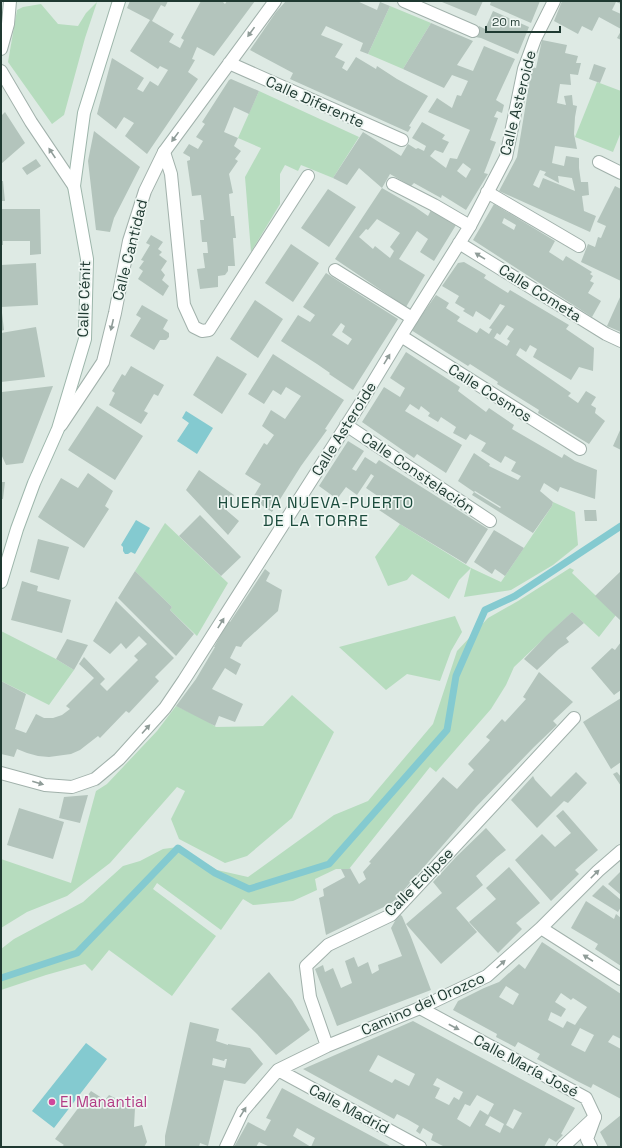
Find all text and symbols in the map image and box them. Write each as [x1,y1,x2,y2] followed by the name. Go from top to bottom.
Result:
[486,8,560,34] scale bar
[492,14,520,30] text: 20 m
[247,27,255,37] one-way arrow
[495,48,540,157] street label: Calle Asteroide
[263,71,368,132] street label: Calle Diferente
[170,132,179,143] one-way arrow
[48,148,56,159] one-way arrow
[108,197,151,303] street label: Calle Cantidad
[475,252,485,260] one-way arrow
[73,260,94,338] street label: Calle Cénit
[495,260,586,326] street label: Calle Cometa
[108,319,114,331] one-way arrow
[383,354,391,364] one-way arrow
[445,359,536,426] street label: Calle Cosmos
[307,378,380,479] street label: Calle Asteroide
[358,428,479,518] street label: Calle Constelación
[218,492,414,531] district label: HUERTA NUEVA-PUERTO DE LA TORRE
[217,618,225,628] one-way arrow
[141,724,151,734] one-way arrow
[33,780,45,786] one-way arrow
[380,843,457,920] street label: Calle Eclipse
[590,869,600,879] one-way arrow
[583,954,593,962] one-way arrow
[496,959,506,969] one-way arrow
[358,968,488,1039] street label: Camino del Orozco
[448,1024,460,1030] one-way arrow
[470,1030,582,1101] street label: Calle María José
[306,1079,393,1138] street label: Calle Madrid
[60,1092,147,1111] place label: El Manantial
[47,1097,57,1107] marker: El Manantial
[240,1106,247,1118] one-way arrow

